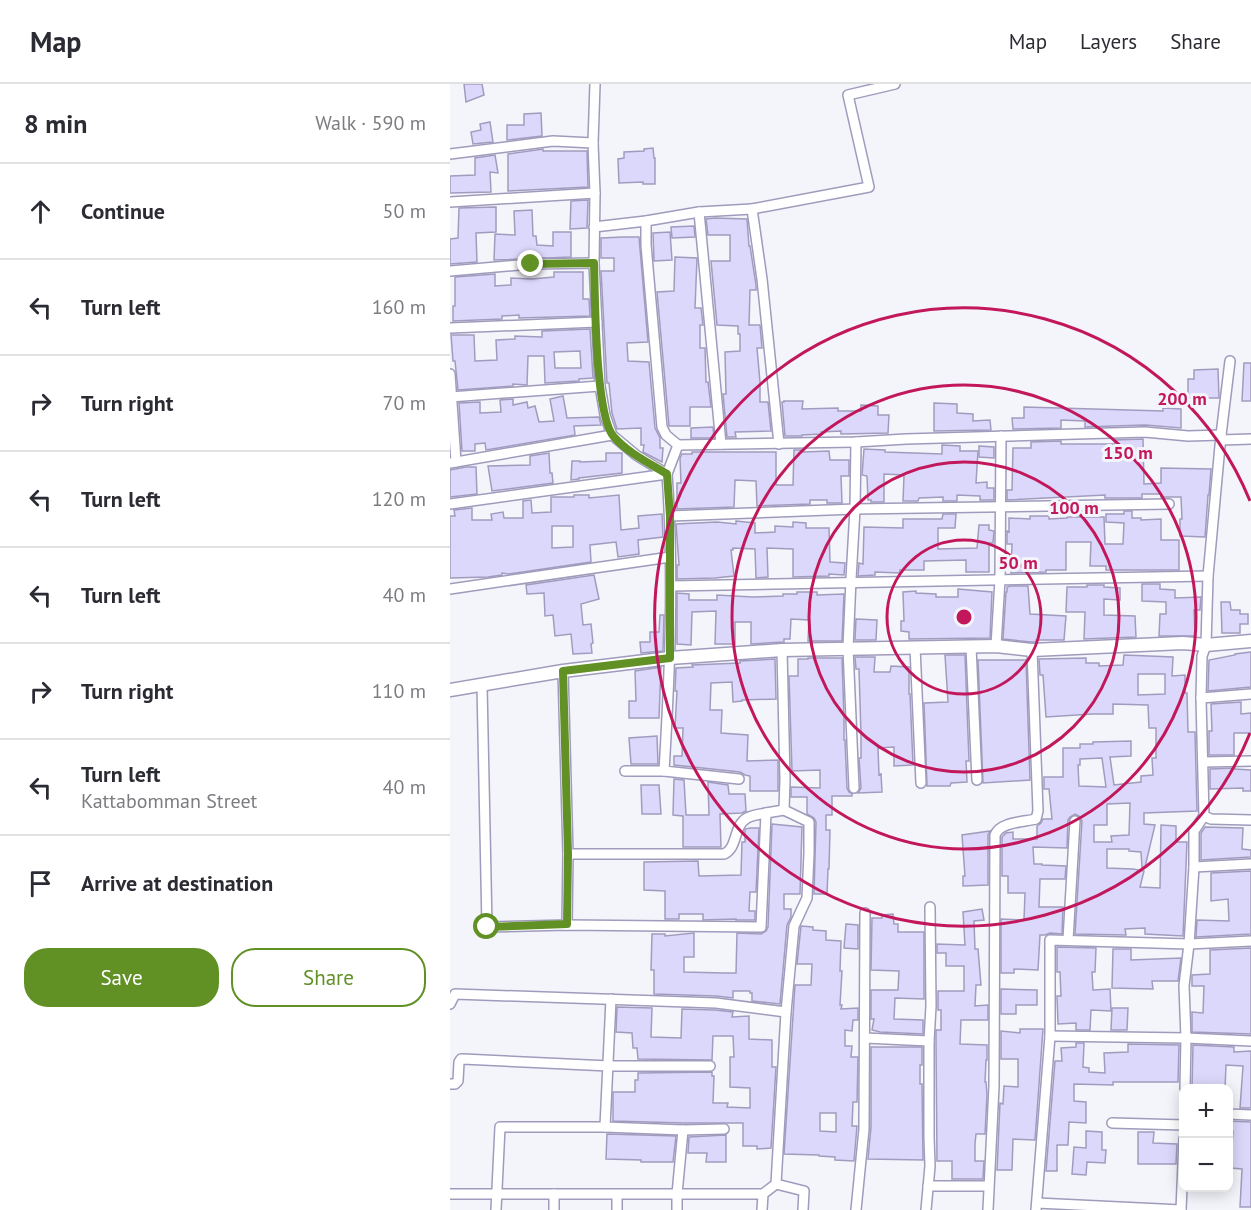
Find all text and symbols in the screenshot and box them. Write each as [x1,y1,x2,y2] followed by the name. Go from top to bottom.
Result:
[30,23,81,60] text: Map
[1009,28,1047,55] text: Map
[1080,28,1137,55] text: Layers
[1170,28,1221,55] text: Share
[24,107,87,140] text: 8 min
[315,110,426,136] text: Walk · 590 m
[24,195,57,228] icon: ahead
[81,197,165,225] text: Continue
[383,198,426,224] text: 50 m
[517,250,543,276] route end
[24,291,57,324] icon: left
[81,293,161,321] text: Turn left
[372,294,426,320] text: 160 m
[24,387,57,420] icon: right
[1157,387,1207,410] text: 200 m
[81,389,173,417] text: Turn right
[383,390,426,416] text: 70 m
[1103,441,1153,464] text: 150 m
[24,483,57,516] icon: left
[81,485,161,513] text: Turn left
[372,486,426,512] text: 120 m
[1049,496,1099,519] text: 100 m
[998,551,1038,574] text: 50 m
[24,579,57,612] icon: left
[81,581,161,609] text: Turn left
[383,582,426,608] text: 40 m
[954,607,974,627] centre of rings
[24,675,57,708] icon: right
[81,677,173,705] text: Turn right
[372,678,426,704] text: 110 m
[81,760,161,788] text: Turn left
[24,771,57,804] icon: left
[383,774,426,800] text: 40 m
[81,788,257,814] text: Kattabomman Street
[24,867,57,900] icon: arrive
[81,869,273,897] text: Arrive at destination
[473,913,499,939] route start
[24,948,219,1007] button: Save
[231,948,426,1007] button: Share
[1179,1084,1233,1192] map controls
[1179,1084,1233,1138] button: +
[1179,1138,1233,1192] button: −

